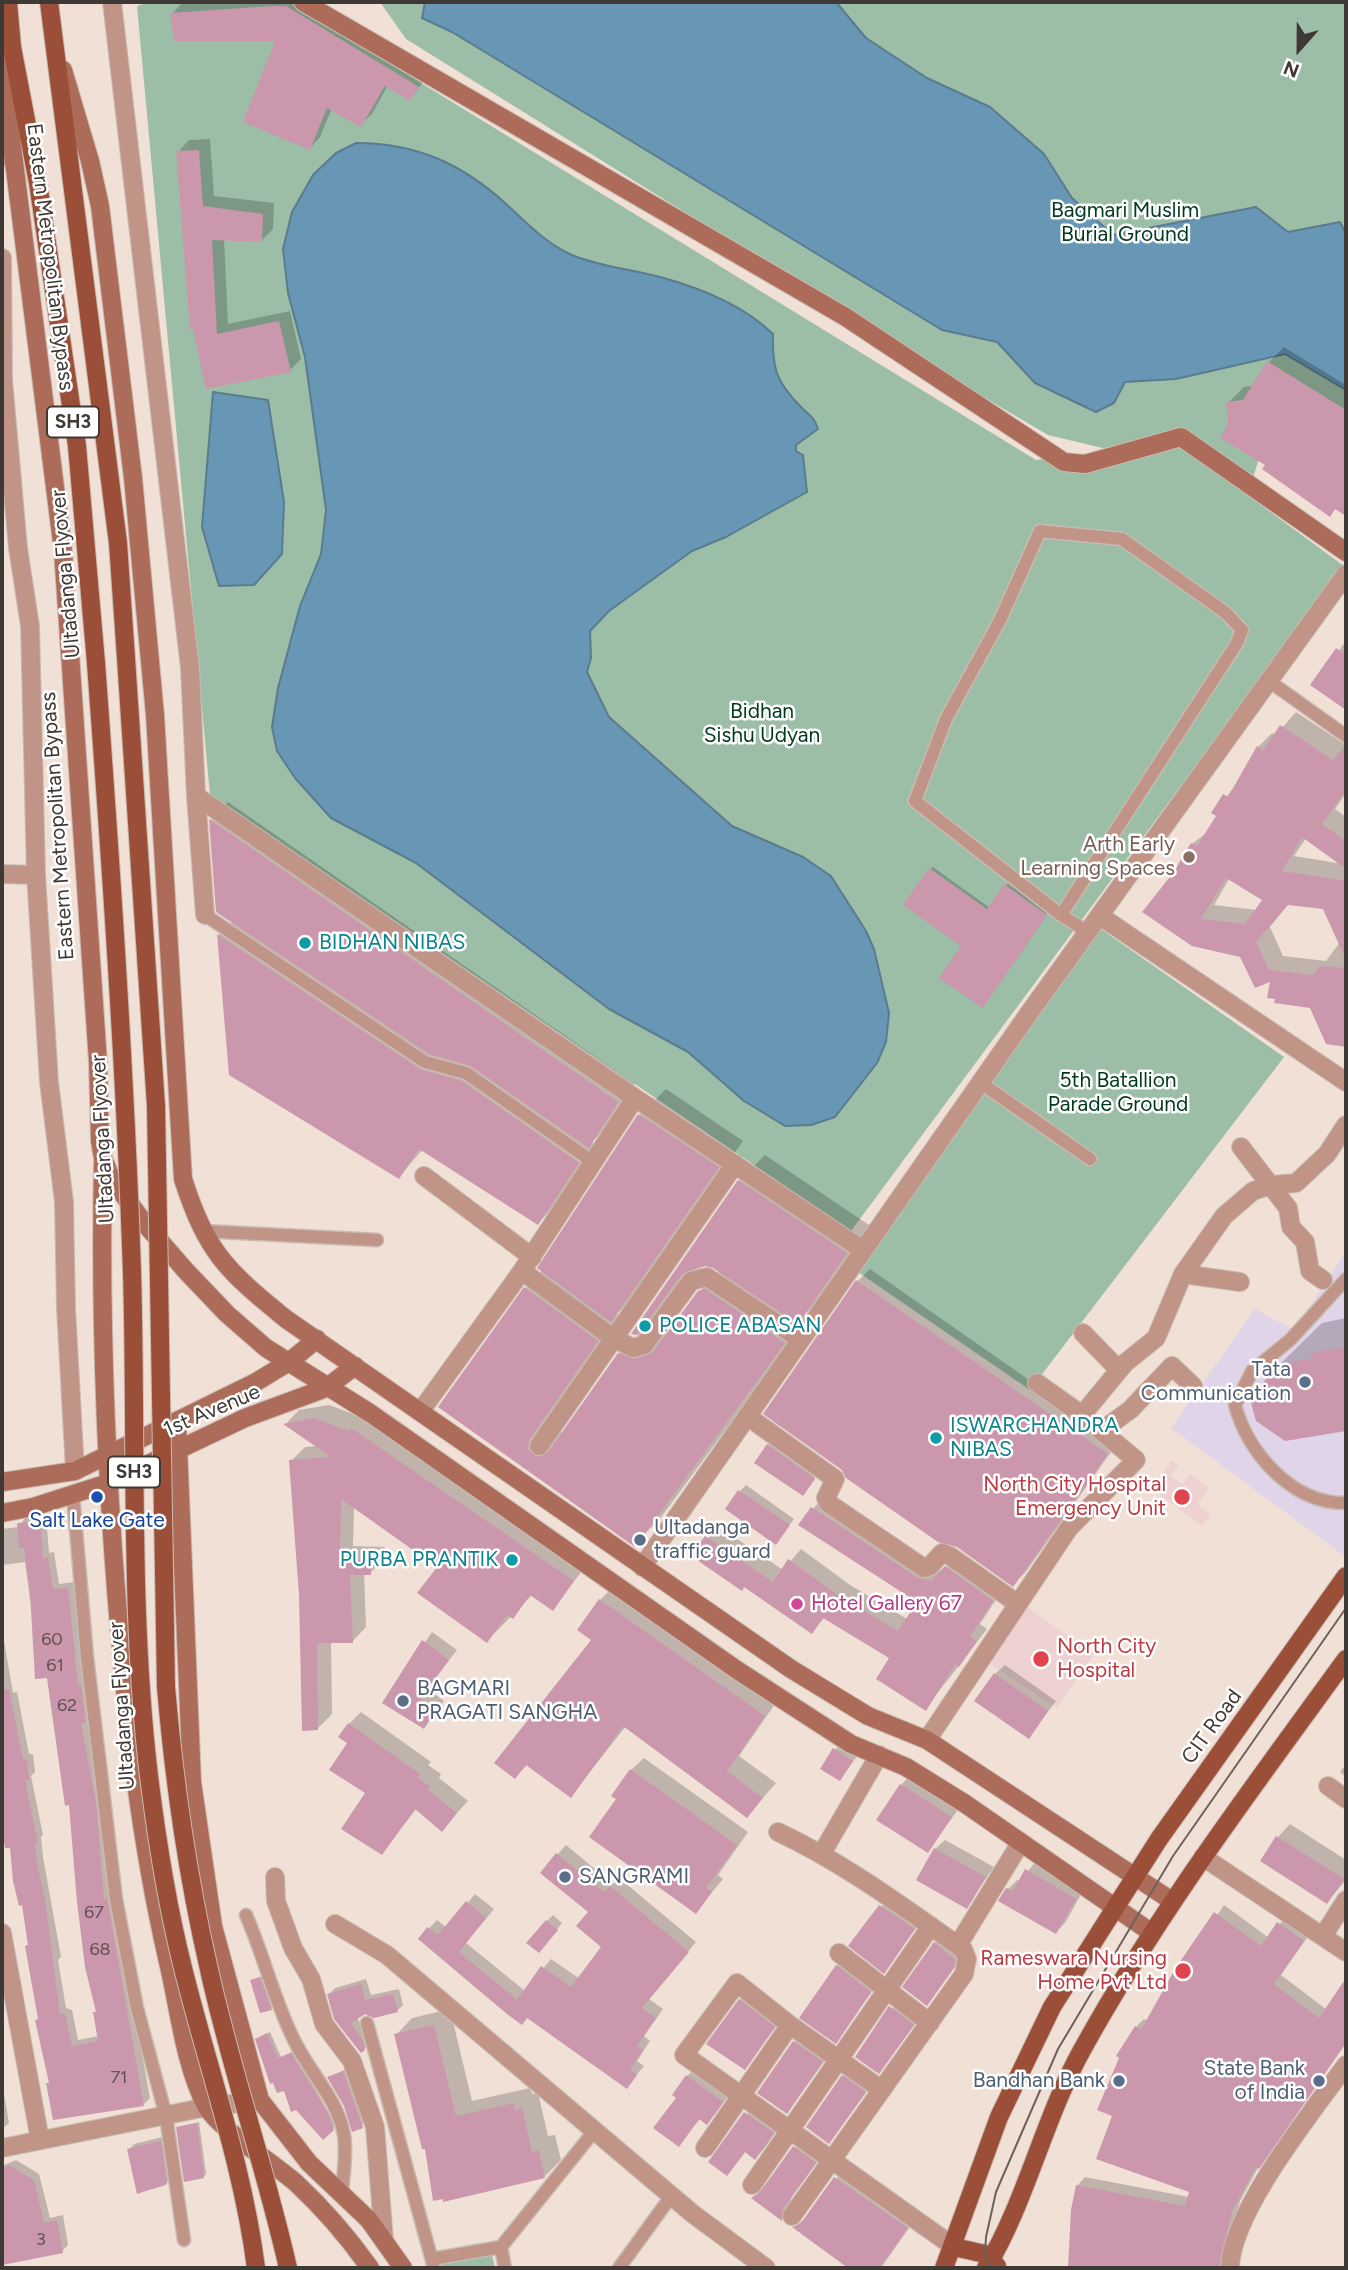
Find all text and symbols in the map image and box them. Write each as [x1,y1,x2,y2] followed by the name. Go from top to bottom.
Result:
[1264,14,1334,84] north arrow
[1280,56,1302,82] text: N
[21,122,79,392] street label: Eastern Metropolitan Bypass
[1051,198,1199,248] park label: Bagmari Muslim Burial Ground
[47,406,99,438] road number: SH3
[46,489,86,659] street label: Ultadanga Flyover
[36,691,80,961] street label: Eastern Metropolitan Bypass
[704,699,820,749] park label: Bidhan Sishu Udyan
[1020,832,1175,882] place label: Arth Early Learning Spaces
[1181,849,1197,865] marker: Arth Early Learning Spaces
[319,930,465,956] place label: BIDHAN NIBAS
[297,935,313,951] marker: BIDHAN NIBAS
[86,1054,120,1224] street label: Ultadanga Flyover
[1048,1068,1188,1118] park label: 5th Batallion Parade Ground
[659,1313,821,1339] place label: POLICE ABASAN
[637,1318,653,1334] marker: POLICE ABASAN
[1141,1357,1291,1407] place label: Tata Communication
[1297,1374,1313,1390] marker: Tata Communication
[160,1379,264,1443] street label: 1st Avenue
[950,1413,1119,1463] place label: ISWARCHANDRA NIBAS
[928,1430,944,1446] marker: ISWARCHANDRA NIBAS
[108,1456,160,1488] road number: SH3
[983,1472,1166,1522] place label: North City Hospital Emergency Unit
[1172,1487,1192,1507] marker: North City Hospital Emergency Unit
[89,1489,105,1505] marker: Salt Lake Gate
[29,1508,165,1534] place label: Salt Lake Gate
[654,1515,771,1565] place label: Ultadanga traffic guard
[632,1532,648,1548] marker: Ultadanga traffic guard
[340,1547,498,1573] place label: PURBA PRANTIK
[504,1552,520,1568] marker: PURBA PRANTIK
[811,1591,962,1617] place label: Hotel Gallery 67
[789,1596,805,1612] marker: Hotel Gallery 67
[104,1621,140,1791] street label: Ultadanga Flyover
[41,1629,63,1651] house number: 60
[1057,1634,1156,1684] place label: North City Hospital
[1031,1649,1051,1669] marker: North City Hospital
[46,1655,64,1677] house number: 61
[417,1676,598,1726] place label: BAGMARI PRAGATI SANGHA
[1177,1685,1247,1769] street label: CIT Road
[395,1693,411,1709] marker: BAGMARI PRAGATI SANGHA
[57,1695,77,1717] house number: 62
[579,1864,689,1890] place label: SANGRAMI
[557,1869,573,1885] marker: SANGRAMI
[84,1902,104,1924] house number: 67
[89,1939,111,1961] house number: 68
[980,1946,1167,1996] place label: Rameswara Nursing Home Pvt Ltd
[1173,1961,1193,1981] marker: Rameswara Nursing Home Pvt Ltd
[1204,2056,1305,2106] place label: State Bank of India
[110,2067,128,2089] house number: 71
[973,2068,1105,2094] place label: Bandhan Bank
[1111,2073,1127,2089] marker: Bandhan Bank
[1311,2073,1327,2089] marker: State Bank of India
[36,2229,46,2251] house number: 3

